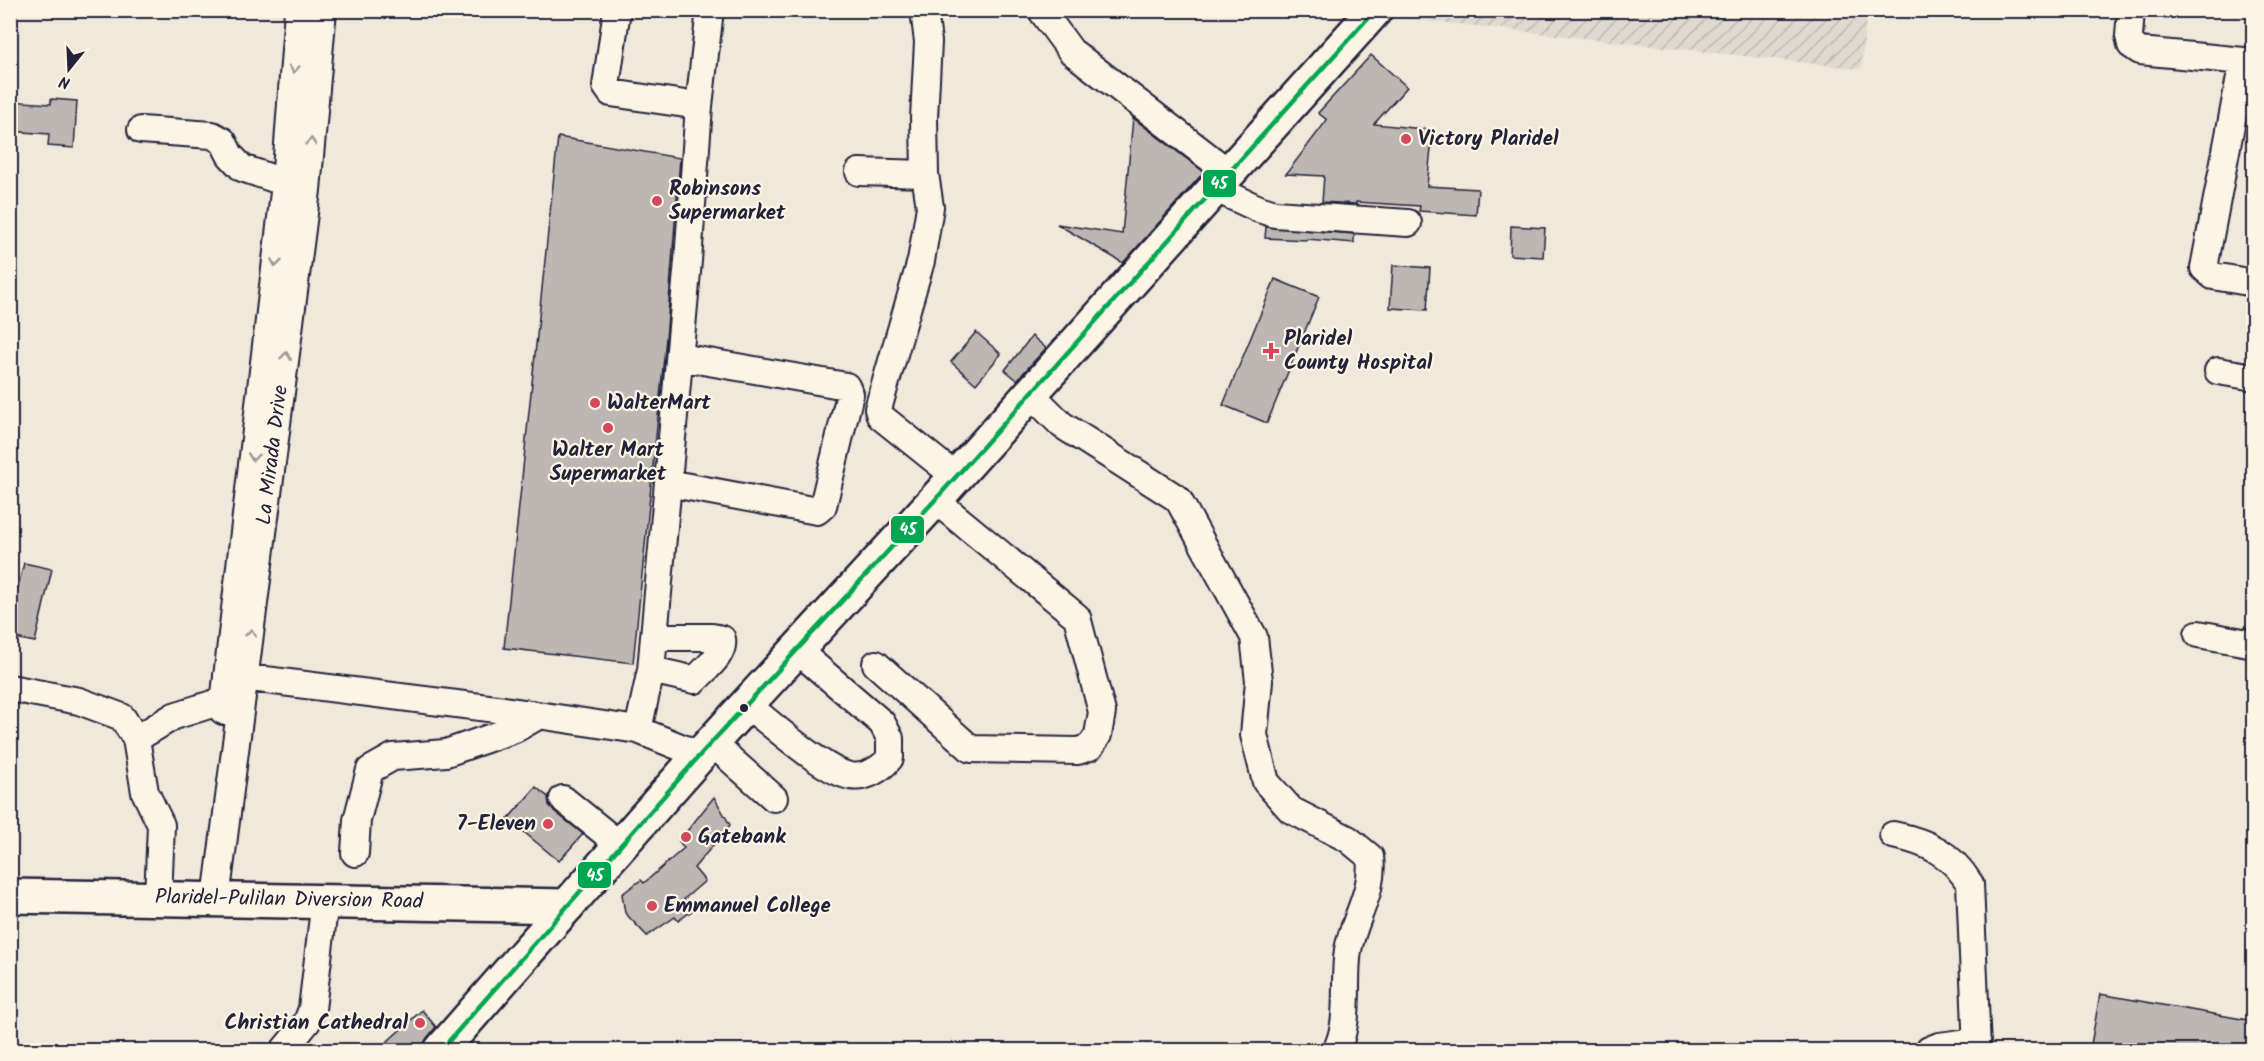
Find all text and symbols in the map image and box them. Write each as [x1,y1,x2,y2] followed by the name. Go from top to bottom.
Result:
[39,39,99,99] north arrow
[288,64,301,73] one-way arrow
[56,68,73,95] text: N
[1418,123,1559,156] place label: Victory Plaridel
[1399,132,1413,146] marker: Victory Plaridel
[304,137,317,146] one-way arrow
[1202,169,1237,198] line badge: 45
[1211,172,1229,197] text: 45
[669,173,786,230] place label: Robinsons Supermarket
[650,194,664,208] marker: Robinsons Supermarket
[270,258,282,268] one-way arrow
[1284,323,1433,380] place label: Plaridel County Hospital
[1262,342,1280,360] marker: Plaridel County Hospital
[279,352,291,361] one-way arrow
[248,383,298,527] street label: La Mirada Drive
[607,387,711,420] place label: WalterMart
[588,396,602,410] marker: WalterMart
[601,421,615,435] marker: Walter Mart Supermarket
[550,434,667,491] place label: Walter Mart Supermarket
[247,452,260,461] one-way arrow
[890,515,925,544] line badge: 45
[900,518,918,543] text: 45
[244,628,256,638] one-way arrow
[738,702,750,714] unlabelled marker
[457,808,536,841] place label: 7-Eleven
[541,817,555,831] marker: 7-Eleven
[698,821,786,854] place label: Gatebank
[679,830,693,844] marker: Gatebank
[577,861,612,889] line badge: 45
[587,864,605,889] text: 45
[155,881,424,919] street label: Plaridel-Pulilan Diversion Road
[664,890,831,923] place label: Emmanuel College
[645,899,659,913] marker: Emmanuel College
[225,1007,408,1040] place label: Christian Cathedral
[413,1016,427,1030] marker: Christian Cathedral

